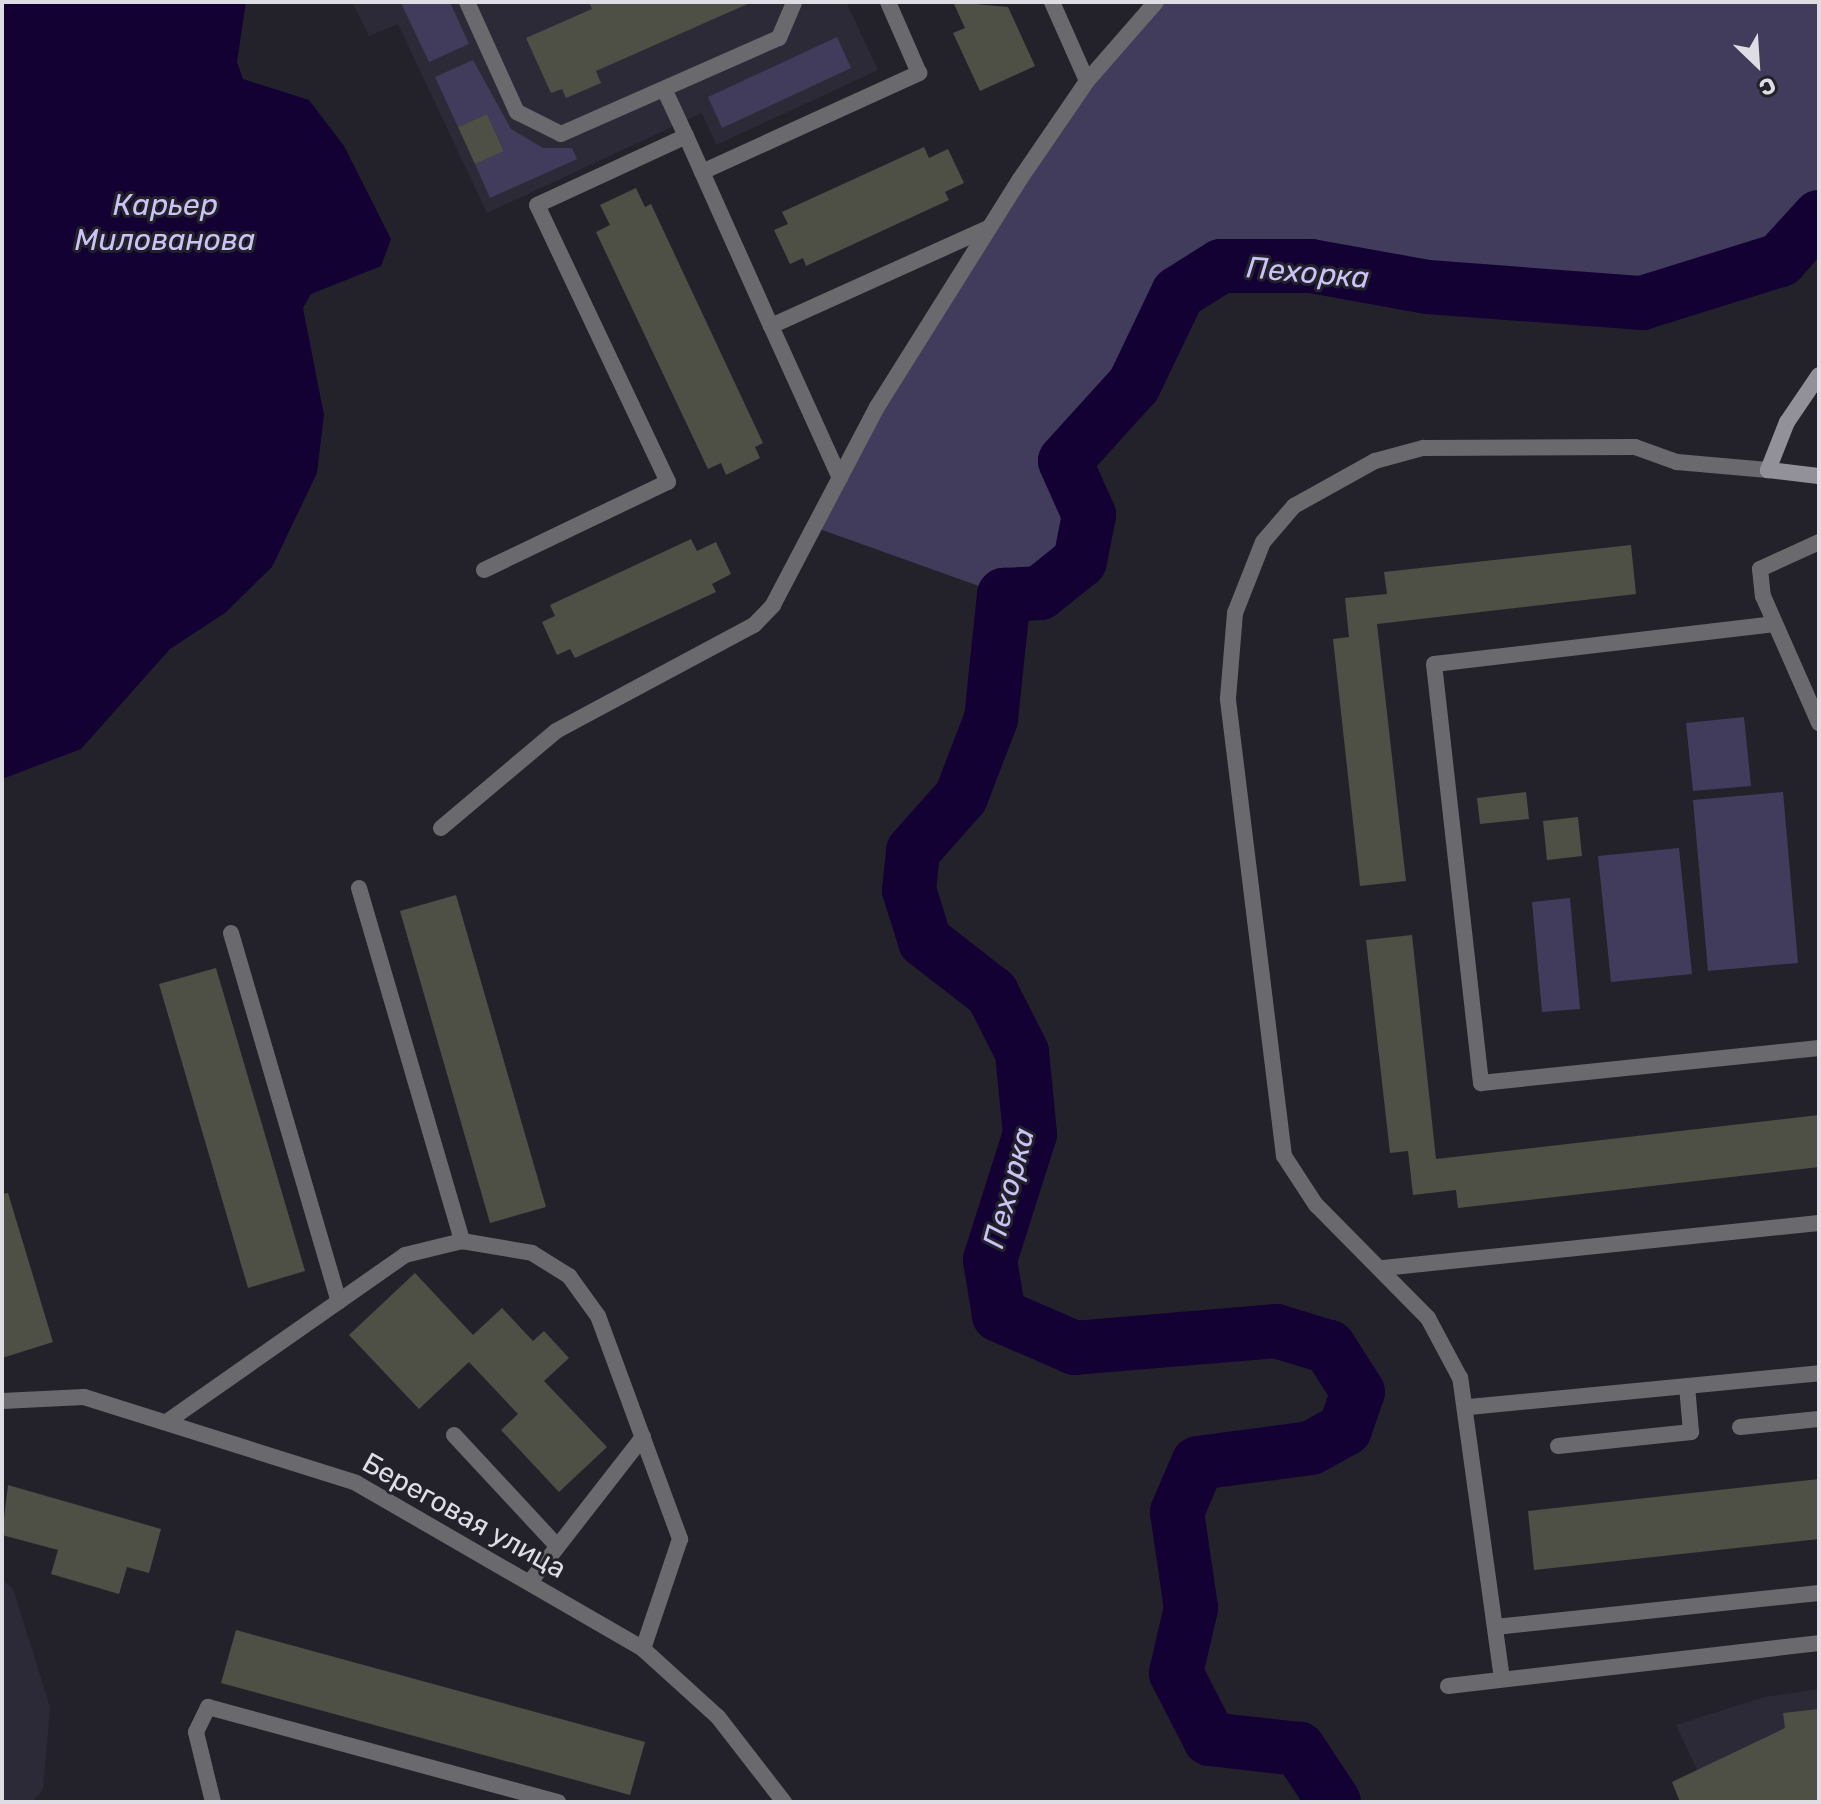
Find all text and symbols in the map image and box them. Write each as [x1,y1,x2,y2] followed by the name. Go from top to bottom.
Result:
[1717,24,1797,104] north arrow
[1755,71,1780,102] text: С
[75,187,255,258] water label: Карьер Милованова
[1245,250,1371,296] water label: Пехорка
[976,1124,1042,1252] water label: Пехорка
[356,1446,572,1586] street label: Береговая улица

